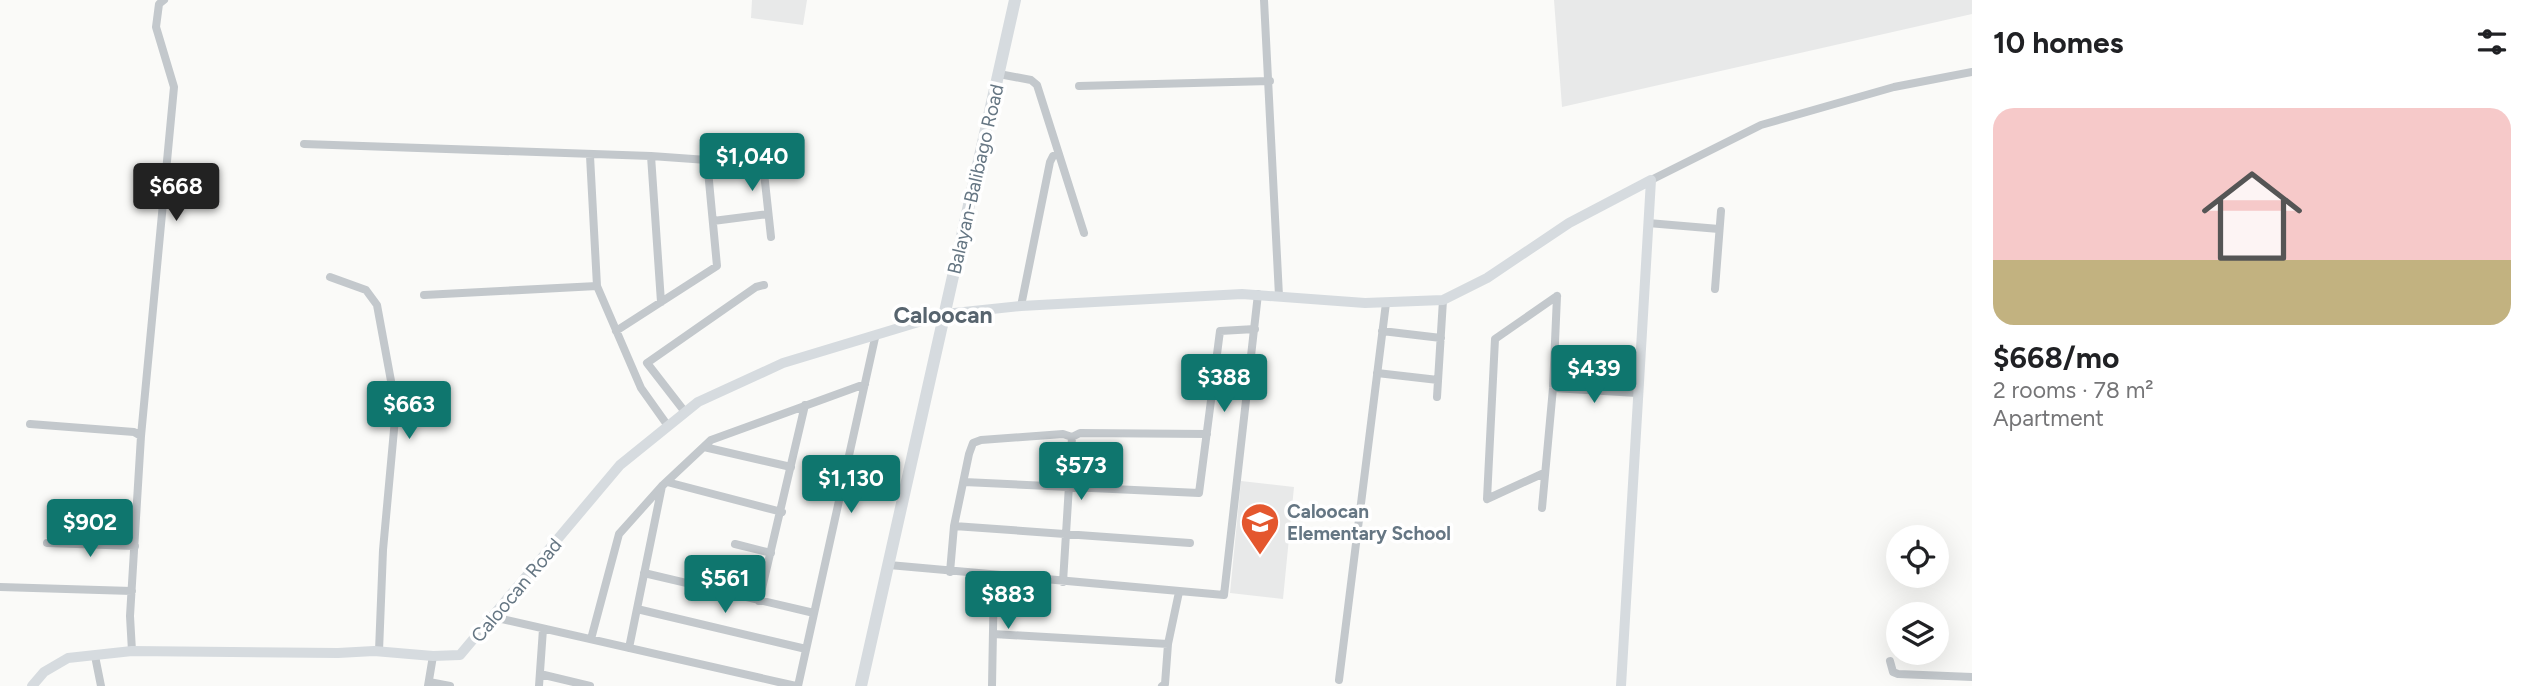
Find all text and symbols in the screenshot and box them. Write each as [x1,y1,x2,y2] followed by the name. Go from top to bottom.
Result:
[2473,23,2511,61] icon: filters
[1993,24,2124,61] text: 10 homes
[942,82,1009,276] street label: Balayan-Balibago Road
[695,134,809,193] pin: $1,040
[716,142,788,170] text: $1,040
[2189,153,2315,279] icon: home
[135,164,217,223] pin: $668
[149,172,203,200] text: $668
[893,301,993,329] district label: Caloocan
[1993,339,2119,376] text: $668/mo
[1553,346,1635,405] pin: $439
[1183,354,1265,414] pin: $388
[1567,354,1621,382] text: $439
[1197,363,1251,391] text: $388
[1993,376,2154,404] text: 2 rooms · 78 m²
[368,382,450,441] pin: $663
[383,390,435,418] text: $663
[1993,404,2104,432] text: Apartment
[1040,442,1122,502] pin: $573
[1055,451,1107,479] text: $573
[794,456,908,515] pin: $1,130
[818,464,884,492] text: $1,130
[49,500,131,559] pin: $902
[1287,500,1451,545] place label: Caloocan Elementary School
[1239,501,1281,556] school or university icon: Caloocan Elementary School
[63,508,117,536] text: $902
[1886,525,1949,665] map controls
[1886,525,1949,588] button: locate
[466,534,567,647] street label: Caloocan Road
[684,556,766,615] pin: $561
[700,564,750,592] text: $561
[967,572,1049,631] pin: $883
[981,580,1035,608] text: $883
[1886,602,1949,665] button: layers

